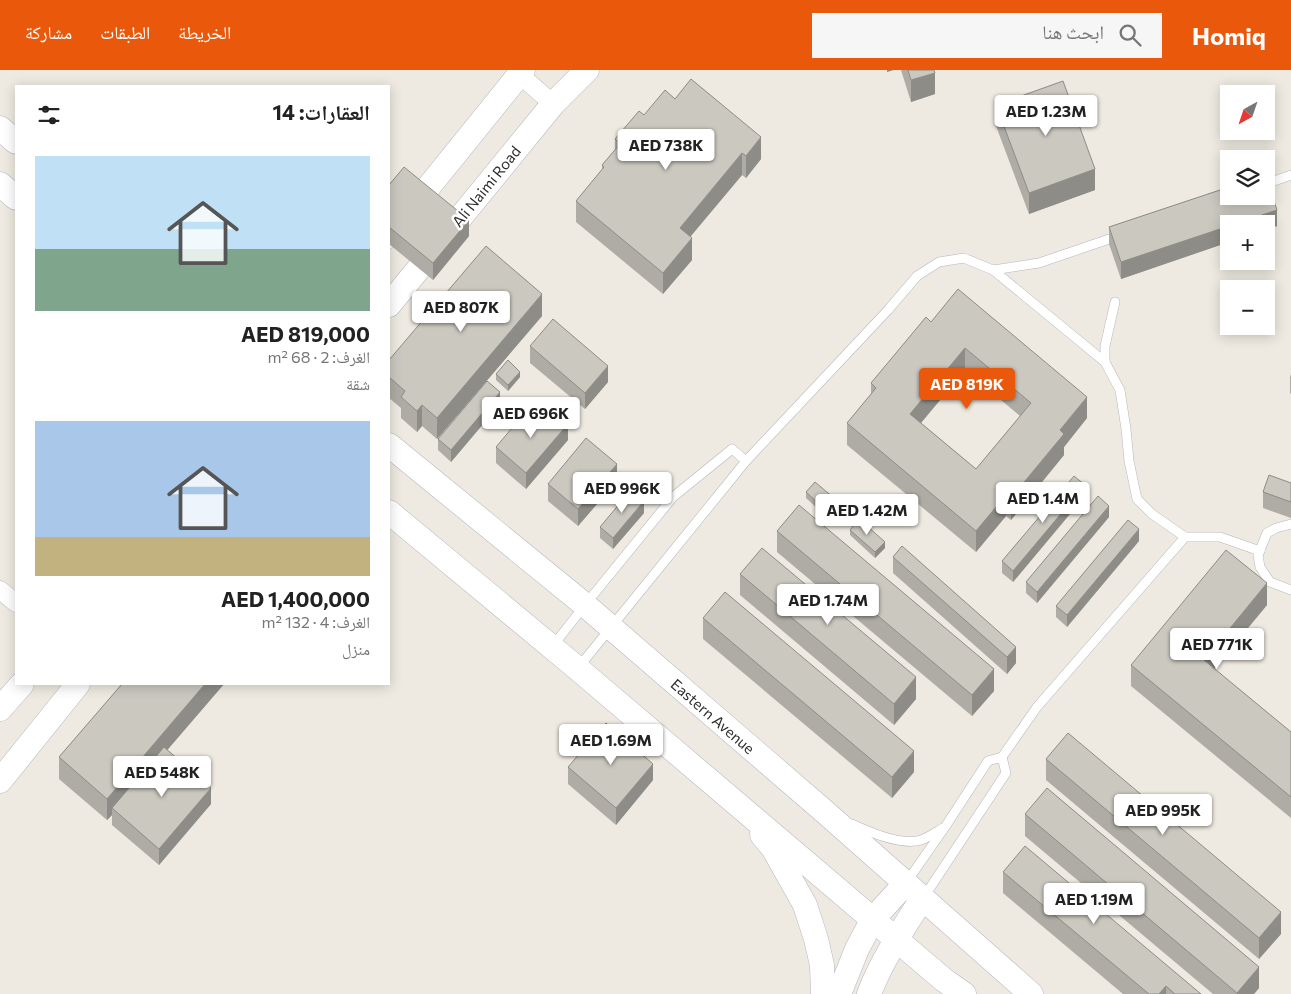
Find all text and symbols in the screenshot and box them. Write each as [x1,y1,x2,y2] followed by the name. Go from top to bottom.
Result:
[812,13,1162,58] search box
[1042,20,1104,43] text: ابحث هنا
[25,21,72,43] text: مشاركة
[100,21,150,43] text: الطبقات
[178,21,231,43] text: الخريطة
[1116,21,1144,49] icon: search
[1192,21,1266,50] text: Homiq
[1220,85,1275,140] north arrow
[1220,85,1275,335] map controls
[989,94,1103,137] pin: AED 1.23M
[273,99,370,124] text: العقارات: 14
[35,101,63,129] icon: filters
[1005,101,1087,120] text: AED 1.23M
[614,128,718,171] pin: AED 738K
[628,135,704,154] text: AED 738K
[448,142,524,230] street label: Ali Naimi Road
[1220,150,1275,205] button: layers
[158,188,248,278] icon: home
[1220,215,1275,270] button: +
[1220,280,1275,335] button: −
[409,290,513,333] pin: AED 807K
[423,297,499,316] text: AED 807K
[241,321,370,346] text: AED 819,000
[268,347,370,366] text: الغرف: 2 · 68 m²
[915,368,1019,410] pin: AED 819K
[346,374,370,393] text: شقة
[930,374,1004,393] text: AED 819K
[479,396,583,439] pin: AED 696K
[493,403,569,422] text: AED 696K
[158,453,248,543] icon: home
[570,472,674,514] pin: AED 996K
[584,478,660,497] text: AED 996K
[991,482,1095,524] pin: AED 1.4M
[1007,488,1079,507] text: AED 1.4M
[810,494,924,536] pin: AED 1.42M
[826,500,908,519] text: AED 1.42M
[771,584,885,626] pin: AED 1.74M
[221,586,370,611] text: AED 1,400,000
[788,590,868,609] text: AED 1.74M
[262,612,370,631] text: الغرف: 4 · 132 m²
[1165,628,1269,670] pin: AED 771K
[1181,634,1253,653] text: AED 771K
[342,639,370,658] text: منزل
[667,675,759,757] street label: Eastern Avenue
[554,724,668,766] pin: AED 1.69M
[570,730,652,749] text: AED 1.69M
[110,756,214,798] pin: AED 548K
[124,762,200,781] text: AED 548K
[1111,794,1215,836] pin: AED 995K
[1125,800,1201,819] text: AED 995K
[1037,882,1151,925] pin: AED 1.19M
[1055,889,1133,908] text: AED 1.19M

